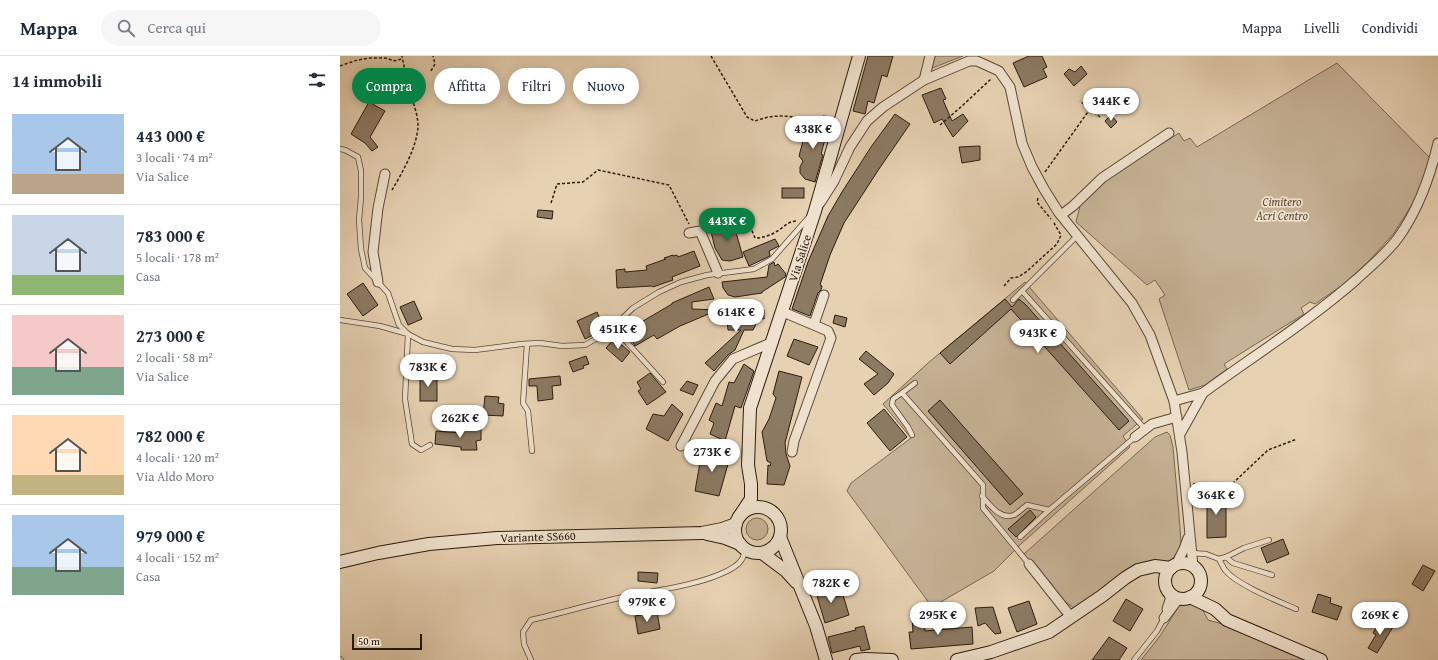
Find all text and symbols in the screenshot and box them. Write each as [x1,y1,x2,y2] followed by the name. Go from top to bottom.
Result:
[101,10,381,46] search box
[20,14,77,42] text: Mappa
[115,17,137,39] icon: search
[147,17,206,38] text: Cerca qui
[1242,18,1282,38] text: Mappa
[1304,18,1340,38] text: Livelli
[1362,18,1418,38] text: Condividi
[12,68,102,93] text: 14 immobili
[352,68,426,104] chip: Compra
[434,68,500,104] chip: Affitta
[508,68,565,104] chip: Filtri
[573,68,639,104] chip: Nuovo
[306,69,328,91] icon: filters
[1078,88,1144,122] pin: 344K €
[1092,91,1130,110] text: 344K €
[780,116,846,150] pin: 438K €
[794,119,832,138] text: 438K €
[136,123,205,148] text: 443 000 €
[44,130,92,178] icon: home
[136,148,213,167] text: 3 locali · 74 m²
[136,167,189,186] text: Via Salice
[1255,193,1308,224] park label: Cimitero Acri Centro
[694,208,760,242] pin: 443K €
[708,211,746,230] text: 443K €
[136,223,205,248] text: 783 000 €
[44,231,92,279] icon: home
[784,232,815,284] street label: Via Salice
[136,248,219,267] text: 5 locali · 178 m²
[136,267,161,286] text: Casa
[703,299,769,333] pin: 614K €
[717,302,755,321] text: 614K €
[585,316,651,350] pin: 451K €
[599,319,637,338] text: 451K €
[1005,320,1071,354] pin: 943K €
[136,323,205,348] text: 273 000 €
[1019,323,1057,342] text: 943K €
[44,331,92,379] icon: home
[136,348,213,367] text: 2 locali · 58 m²
[395,354,461,388] pin: 783K €
[409,357,447,376] text: 783K €
[136,367,189,386] text: Via Salice
[427,405,493,439] pin: 262K €
[441,408,479,427] text: 262K €
[136,423,205,448] text: 782 000 €
[44,431,92,479] icon: home
[679,439,745,473] pin: 273K €
[693,442,731,461] text: 273K €
[136,448,219,467] text: 4 locali · 120 m²
[136,467,214,486] text: Via Aldo Moro
[1183,482,1249,516] pin: 364K €
[1197,485,1235,504] text: 364K €
[136,523,205,548] text: 979 000 €
[500,527,576,546] street label: Variante SS660
[44,531,92,579] icon: home
[136,548,219,567] text: 4 locali · 152 m²
[136,567,161,586] text: Casa
[798,570,864,604] pin: 782K €
[812,573,850,592] text: 782K €
[614,589,680,623] pin: 979K €
[628,592,666,611] text: 979K €
[905,602,971,636] pin: 295K €
[1347,602,1413,636] pin: 269K €
[919,605,957,624] text: 295K €
[1361,605,1399,624] text: 269K €
[352,632,422,651] scale bar
[358,633,380,649] text: 50 m

